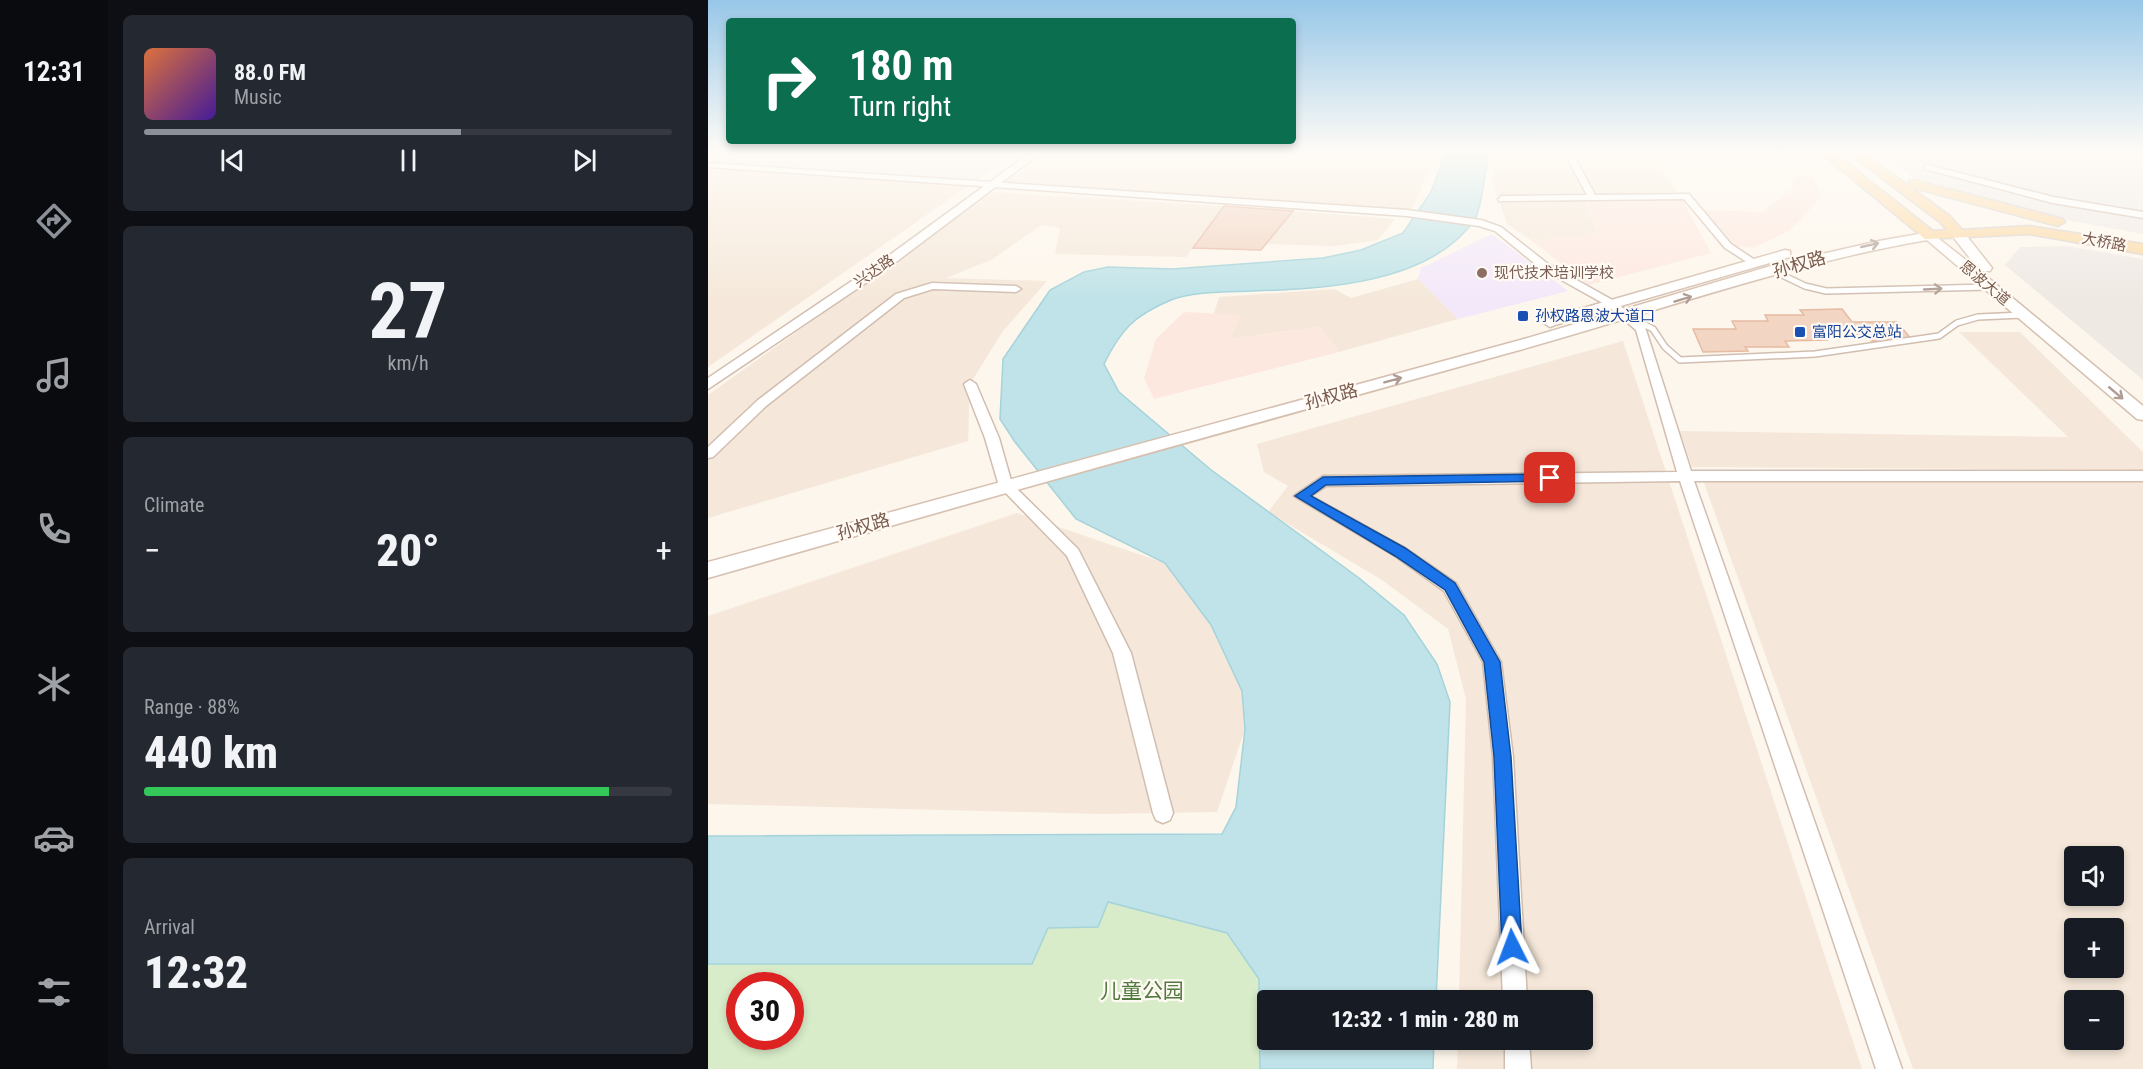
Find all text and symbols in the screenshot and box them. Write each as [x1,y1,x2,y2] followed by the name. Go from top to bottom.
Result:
[849,41,954,90] text: 180 m
[750,42,828,120] icon: right
[23,56,85,88] text: 12:31
[234,60,306,85] text: 88.0 FM
[234,85,282,109] text: Music
[849,91,951,123] text: Turn right
[216,144,249,177] icon: previous
[392,144,425,177] icon: pause
[568,144,601,177] icon: next
[33,200,75,242] icon: directions
[2080,229,2128,255] street label: 大桥路
[1860,239,1879,251] one-way arrow
[1770,246,1828,282] street label: 孙权路
[850,251,898,291] street label: 兴达路
[1956,257,2014,309] street label: 恩波大道
[1494,264,1614,282] place label: 现代技术培训学校
[369,266,447,357] text: 27
[1475,266,1489,280] marker: 现代技术培训学校
[1923,283,1943,295] one-way arrow
[1673,293,1692,304] one-way arrow
[1535,307,1655,325] place label: 孙权路恩波大道口
[1516,309,1530,323] marker: 孙权路恩波大道口
[1812,323,1902,341] place label: 富阳公交总站
[1793,325,1807,339] marker: 富阳公交总站
[387,351,429,375] text: km/h
[33,354,75,396] icon: music
[1383,374,1402,385] one-way arrow
[1302,379,1360,413] street label: 孙权路
[2108,386,2124,399] one-way arrow
[1524,452,1575,503] pin
[1533,461,1566,494] icon: arrive
[144,493,204,517] text: Climate
[33,508,75,550] icon: phone
[834,508,892,544] street label: 孙权路
[376,524,440,577] text: 20°
[144,531,161,570] text: −
[656,531,672,570] text: +
[33,663,75,705] icon: climate
[144,695,240,719] text: Range · 88%
[144,726,278,779] text: 440 km
[33,817,75,859] icon: car
[2064,846,2124,1050] map controls
[2064,846,2124,906] button: sound
[144,915,195,939] text: Arrival
[1480,915,1544,979] position arrow
[2064,918,2124,978] button: +
[144,946,248,999] text: 12:32
[33,971,75,1013] icon: filters
[726,972,804,1050] speed limit sign: 30
[1100,979,1184,1003] park label: 儿童公园
[2064,990,2124,1050] button: −
[1331,1007,1519,1032] text: 12:32 · 1 min · 280 m

